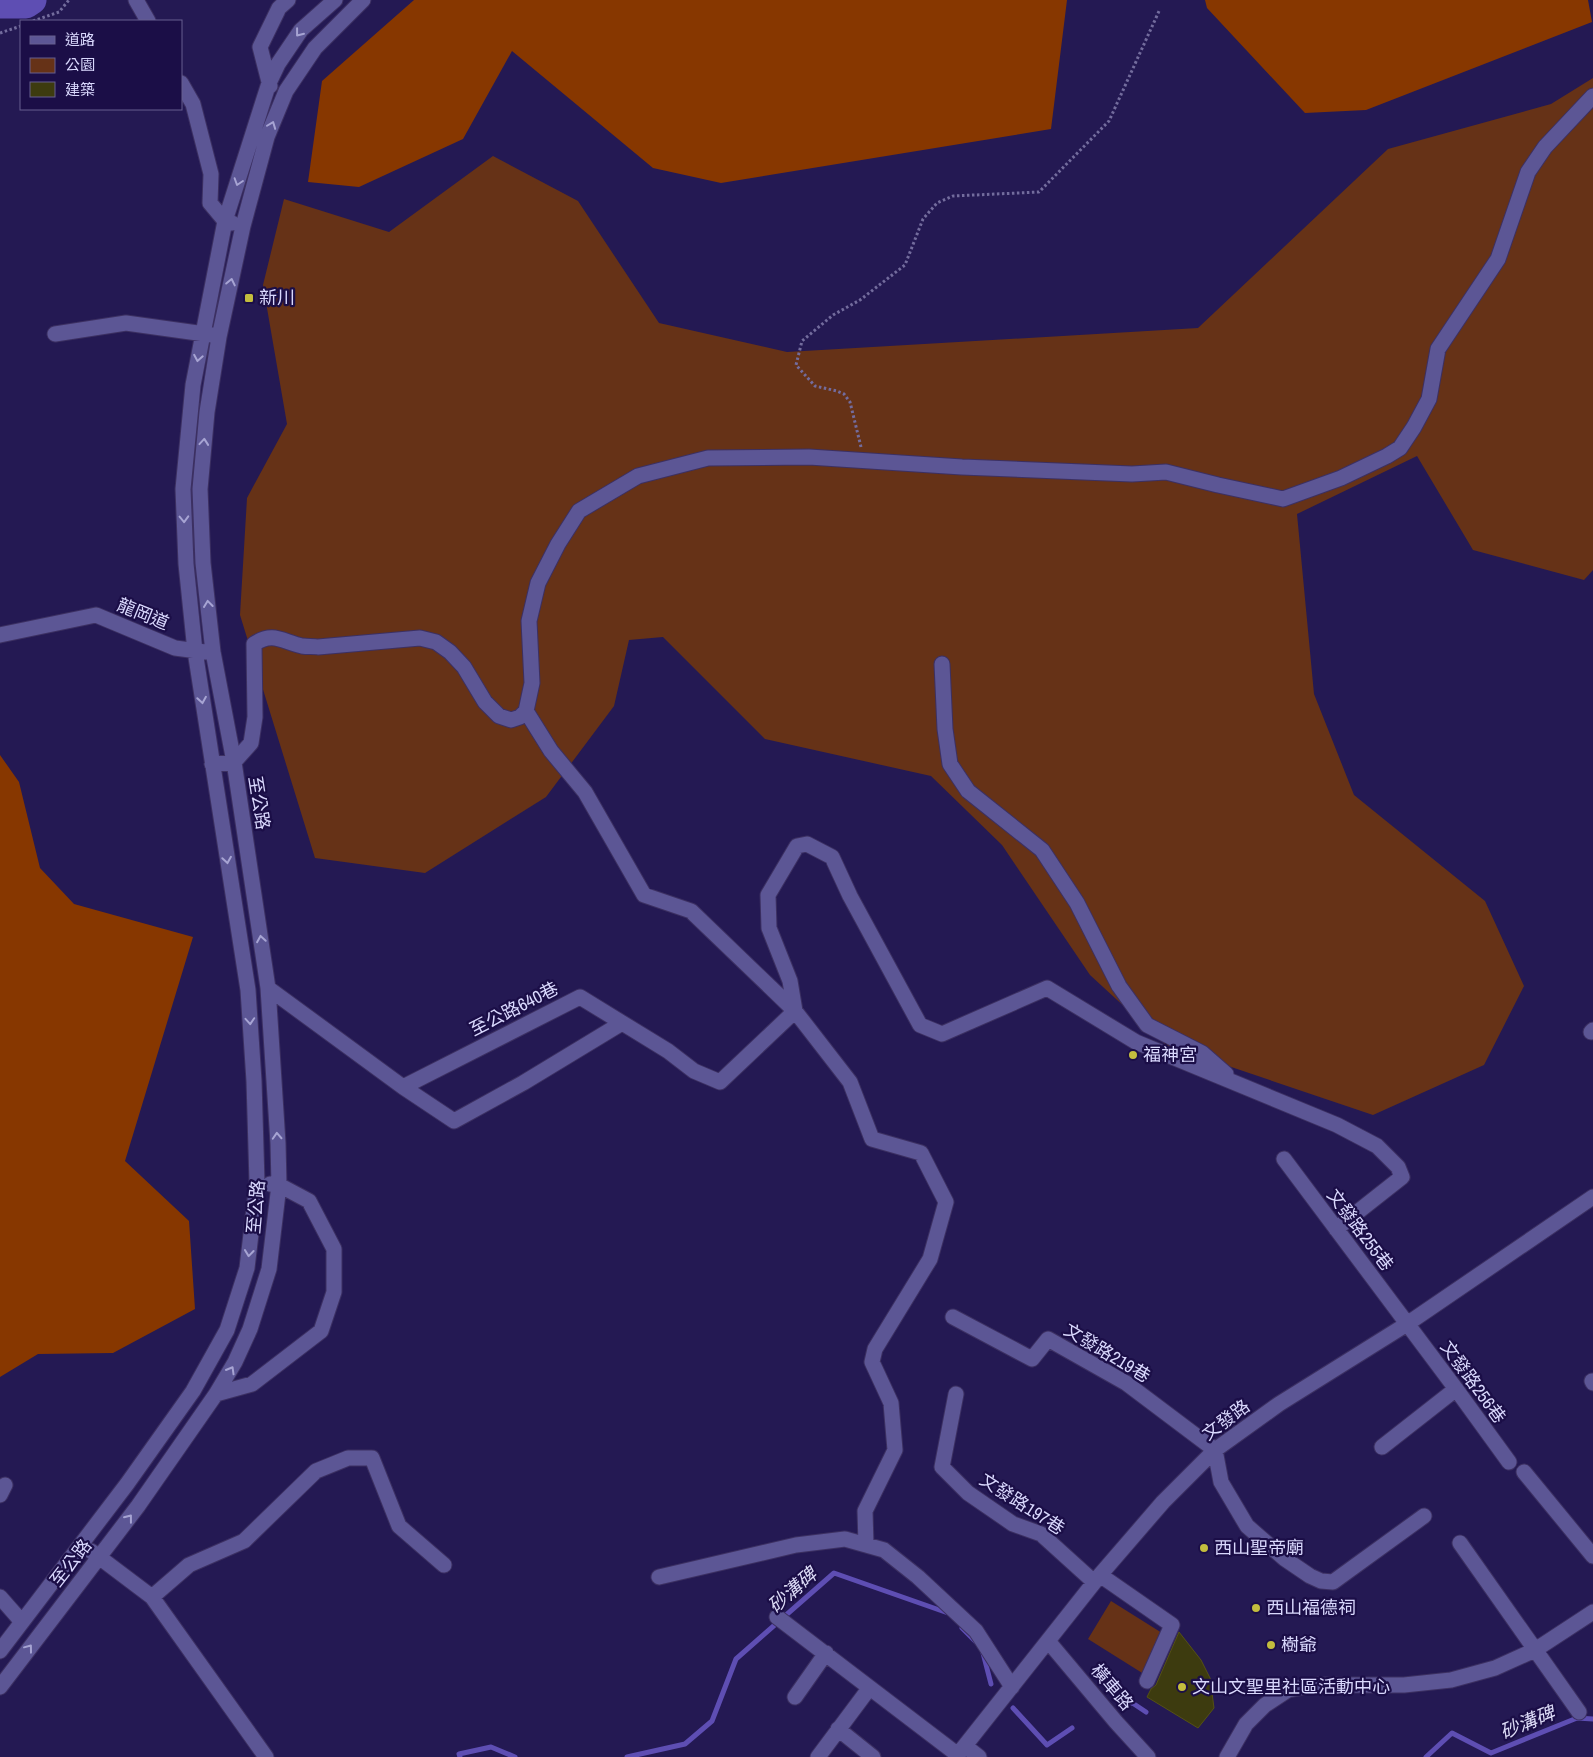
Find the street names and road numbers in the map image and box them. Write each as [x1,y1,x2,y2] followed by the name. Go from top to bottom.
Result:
[113,592,173,635] street label: 龍岡道
[243,774,276,832] street label: 至公路
[465,975,562,1042] street label: 至公路640巷
[241,1179,270,1235] street label: 至公路
[1321,1184,1399,1276] street label: 文發路255巷
[1059,1317,1155,1388] street label: 文發路219巷
[1435,1335,1512,1428] street label: 文發路256巷
[1197,1393,1255,1446] street label: 文發路
[975,1467,1070,1540] street label: 文發路197巷
[44,1534,97,1592] street label: 至公路
[1085,1658,1139,1715] street label: 橫車路

